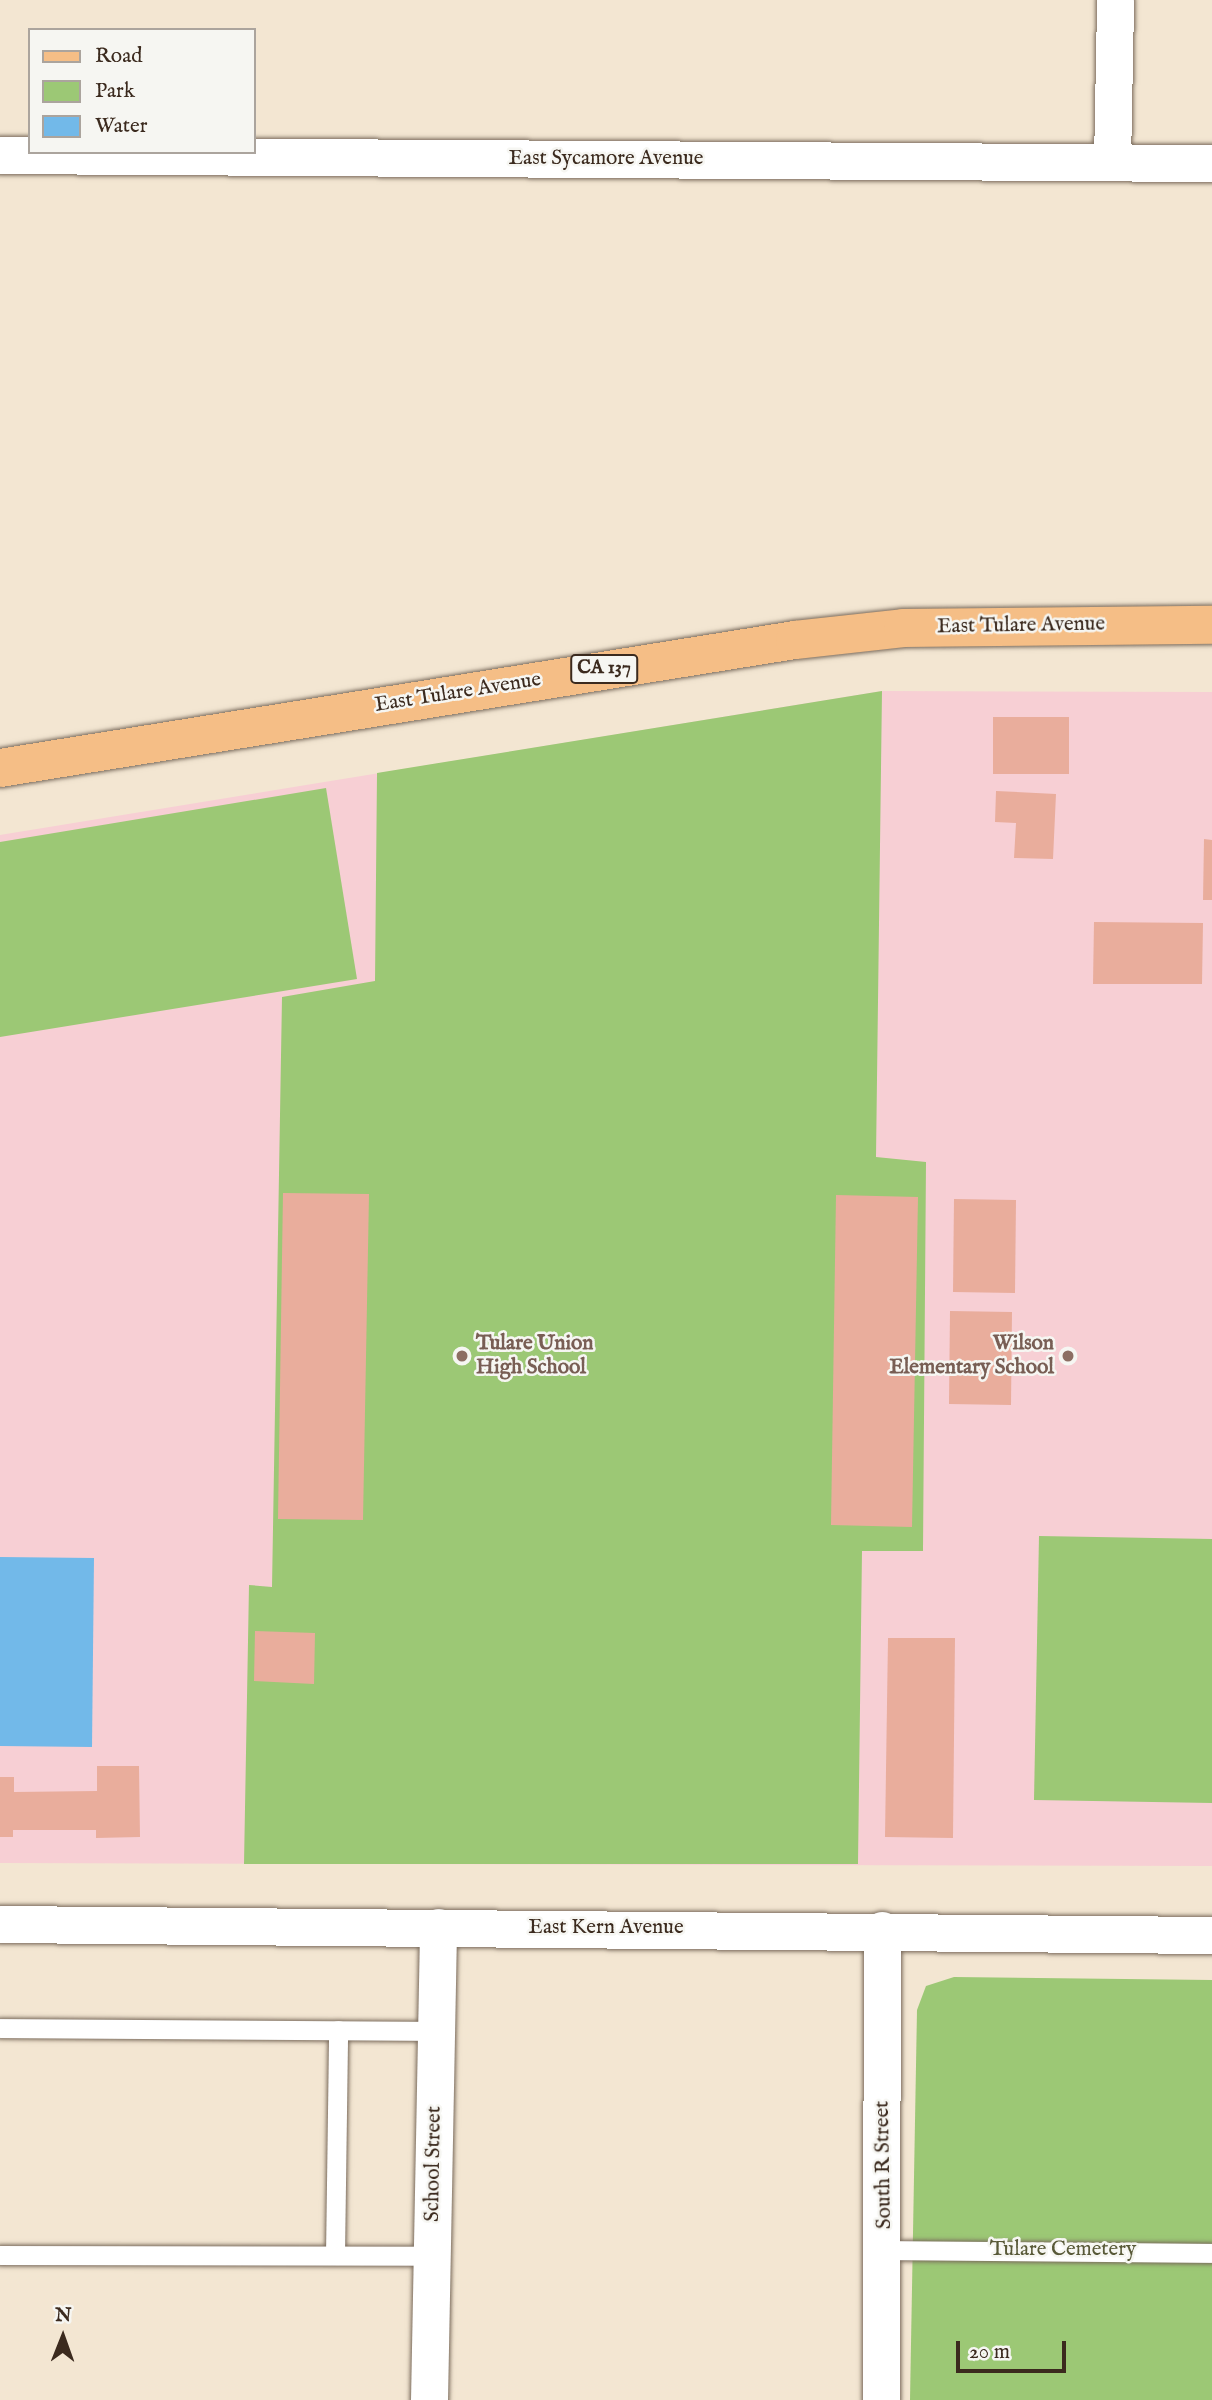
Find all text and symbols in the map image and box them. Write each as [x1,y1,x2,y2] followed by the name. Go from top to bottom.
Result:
[28,28,256,154] legend
[95,43,142,70] text: Road
[95,78,135,105] text: Park
[95,113,147,140] text: Water
[509,146,703,172] street label: East Sycamore Avenue
[937,612,1105,640] street label: East Tulare Avenue
[569,654,639,684] road number: CA 137
[373,667,543,719] street label: East Tulare Avenue
[476,1331,593,1381] place label: Tulare Union High School
[889,1331,1054,1381] place label: Wilson Elementary School
[454,1348,470,1364] marker: Tulare Union High School
[1060,1348,1076,1364] marker: Wilson Elementary School
[528,1915,684,1941] street label: East Kern Avenue
[870,2101,898,2229] street label: South R Street
[420,2106,448,2222] street label: School Street
[990,2237,1136,2263] park label: Tulare Cemetery
[28,2302,98,2372] north arrow
[55,2304,72,2328] text: N
[960,2326,1070,2370] scale bar
[969,2339,1010,2366] text: 20 m

